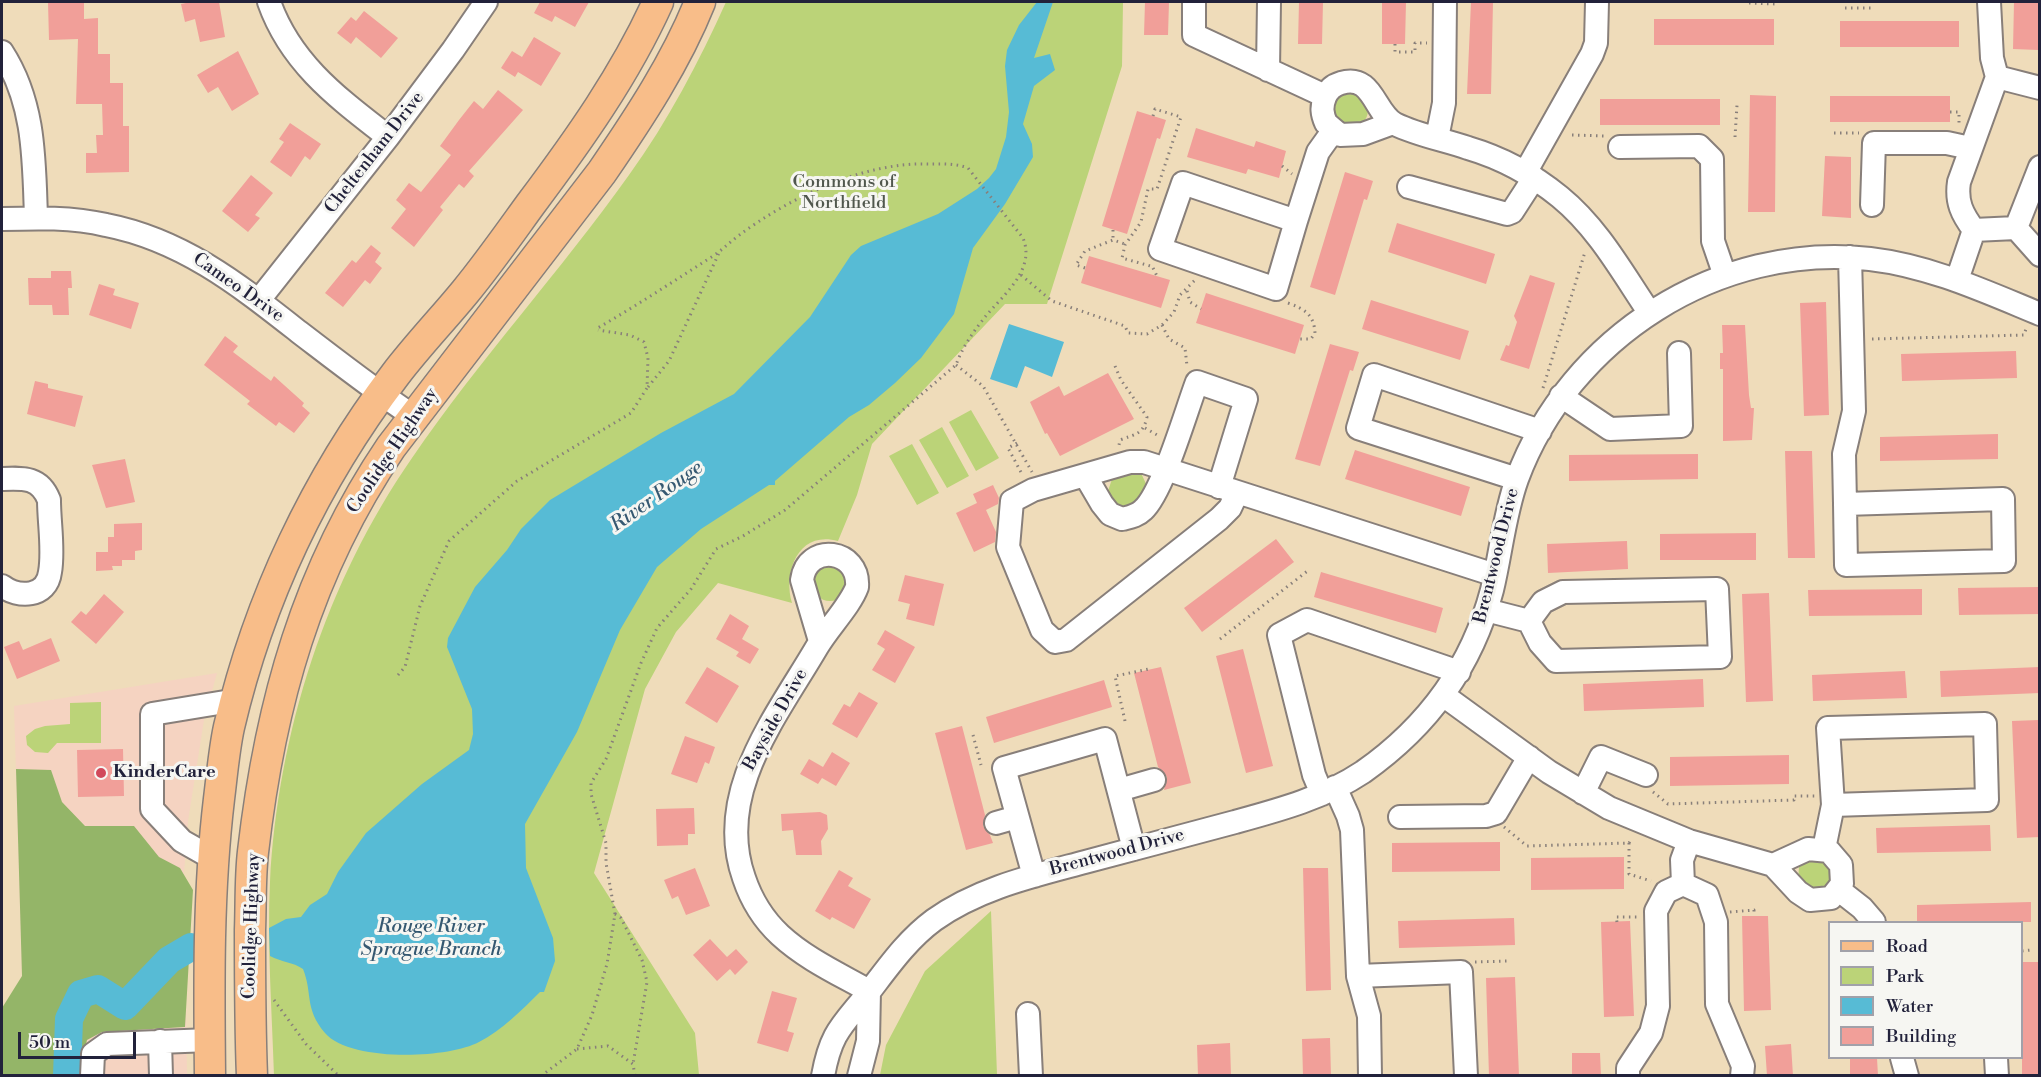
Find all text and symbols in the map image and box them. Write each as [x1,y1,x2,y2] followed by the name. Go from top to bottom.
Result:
[321,88,429,218] street label: Cheltenham Drive
[793,172,895,214] park label: Commons of Northfield
[188,249,288,327] street label: Cameo Drive
[343,384,443,518] street label: Coolidge Highway
[606,456,708,538] water label: River Rouge
[1470,486,1524,626] street label: Brentwood Drive
[739,665,813,775] street label: Bayside Drive
[113,762,216,784] place label: KinderCare
[94,766,108,780] marker: KinderCare
[1047,825,1187,881] street label: Brentwood Drive
[239,852,265,1000] street label: Coolidge Highway
[360,915,502,962] water label: Rouge River Sprague Branch
[1828,921,2023,1059] legend
[1886,935,1928,958] text: Road
[1886,965,1923,988] text: Park
[1886,995,1933,1018] text: Water
[21,1020,140,1058] scale bar
[1886,1025,1956,1048] text: Building
[29,1031,70,1054] text: 50 m

